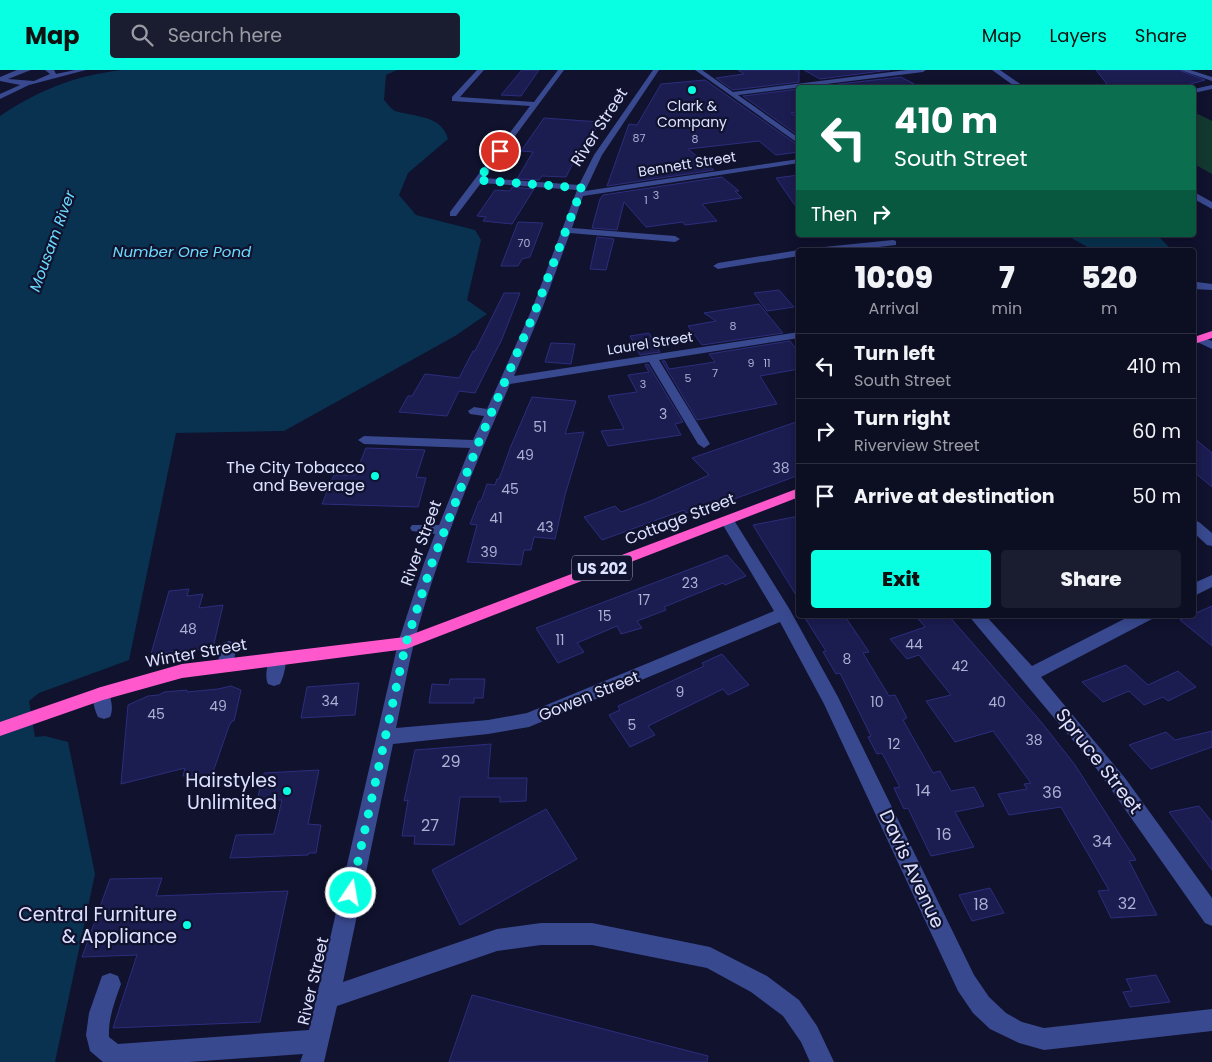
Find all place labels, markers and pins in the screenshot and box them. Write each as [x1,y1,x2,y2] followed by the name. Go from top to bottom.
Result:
[686,84,698,96] marker: Clark & Company
[657,96,727,132] place label: Clark & Company
[479,130,521,172] pin
[226,456,365,497] place label: The City Tobacco and Beverage
[369,470,381,482] marker: The City Tobacco and Beverage
[185,767,277,816] place label: Hairstyles Unlimited
[281,785,293,797] marker: Hairstyles Unlimited
[18,901,177,950] place label: Central Furniture & Appliance
[181,919,193,931] marker: Central Furniture & Appliance

